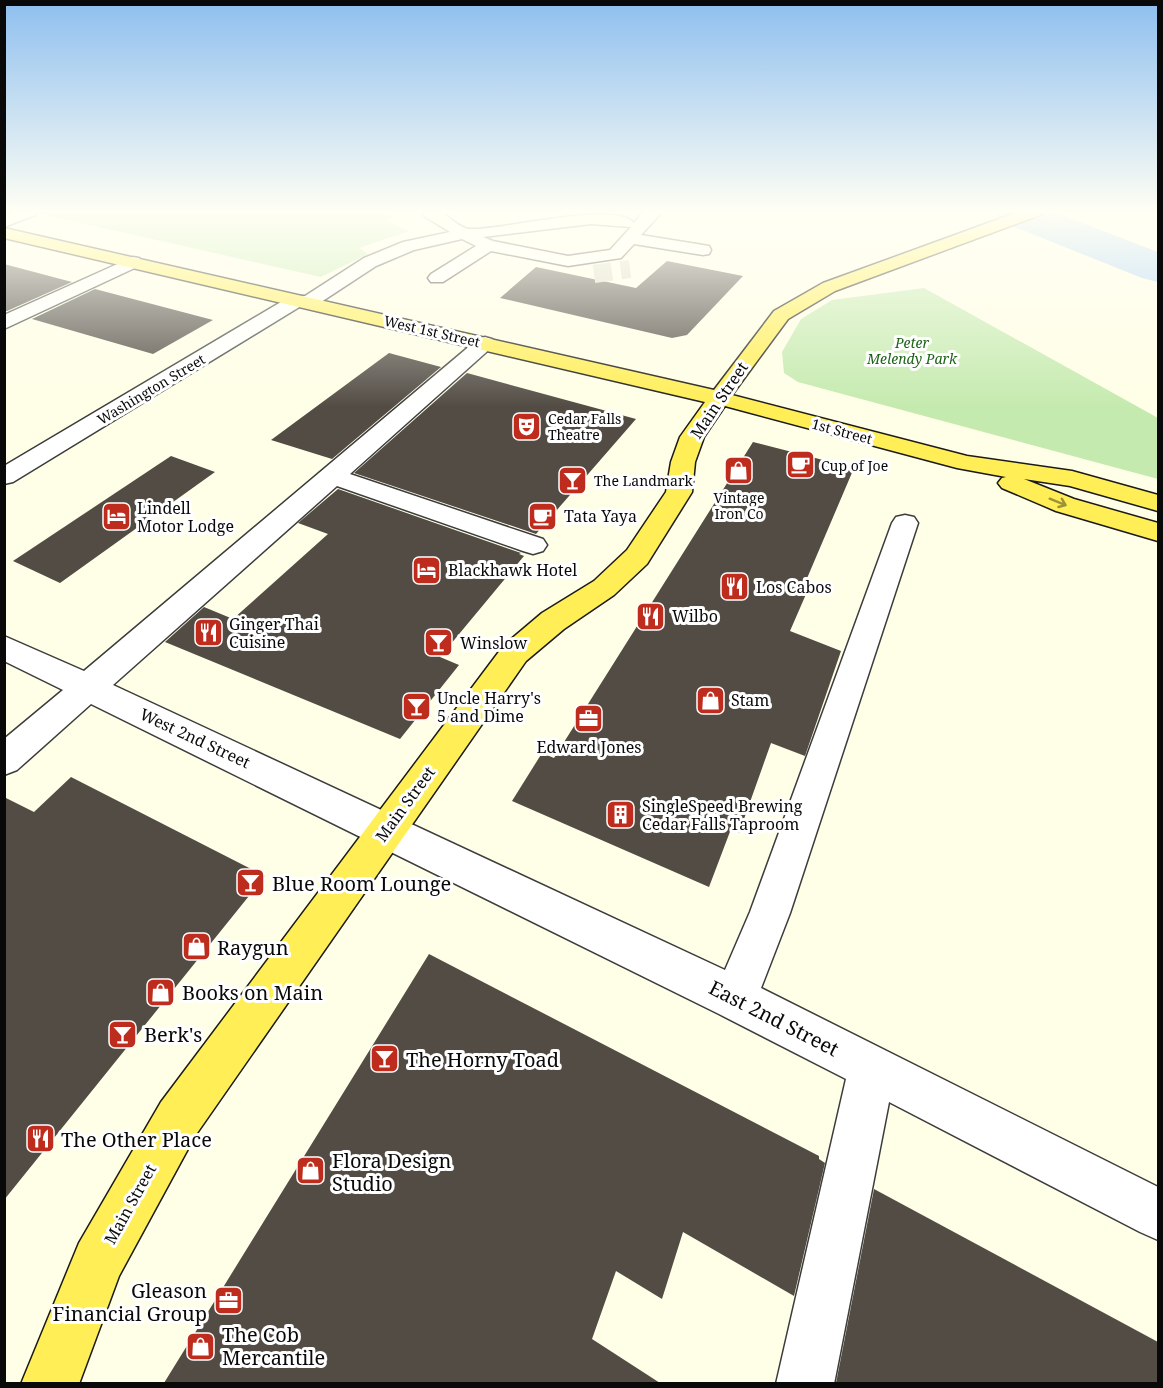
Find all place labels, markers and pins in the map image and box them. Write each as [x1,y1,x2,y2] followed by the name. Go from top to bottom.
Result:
[548,409,621,444] place label: Cedar Falls Theatre
[511,410,543,442] theatre icon: Cedar Falls Theatre
[784,449,816,481] cafe icon: Cup of Joe
[723,454,755,486] shop icon: Vintage Iron Co
[821,456,888,475] place label: Cup of Joe
[557,464,589,496] bar icon: The Landmark
[594,471,694,490] place label: The Landmark
[714,488,764,523] place label: Vintage Iron Co
[137,497,234,537] place label: Lindell Motor Lodge
[527,500,559,532] cafe icon: Tata Yaya
[100,501,132,533] hotel icon: Lindell Motor Lodge
[564,505,637,527] place label: Tata Yaya
[411,554,443,586] hotel icon: Blackhawk Hotel
[448,559,577,581] place label: Blackhawk Hotel
[719,571,751,603] restaurant icon: Los Cabos
[756,576,832,598] place label: Los Cabos
[635,600,667,632] restaurant icon: Wilbo
[672,605,718,627] place label: Wilbo
[229,613,319,653] place label: Ginger Thai Cuisine
[192,617,224,649] restaurant icon: Ginger Thai Cuisine
[423,627,455,659] bar icon: Winslow
[460,632,528,654] place label: Winslow
[694,684,726,716] shop icon: Stam
[437,687,541,727] place label: Uncle Harry's 5 and Dime
[731,689,769,711] place label: Stam
[400,691,432,723] bar icon: Uncle Harry's 5 and Dime
[573,703,605,735] office icon: Edward Jones
[536,736,642,758] place label: Edward Jones
[642,795,803,835] place label: SingleSpeed Brewing Cedar Falls Taproom
[605,799,637,831] building icon: SingleSpeed Brewing Cedar Falls Taproom
[235,867,267,899] bar icon: Blue Room Lounge
[272,870,451,897] place label: Blue Room Lounge
[180,931,212,963] shop icon: Raygun
[217,934,289,961] place label: Raygun
[145,976,177,1008] shop icon: Books on Main
[182,979,323,1006] place label: Books on Main
[107,1018,139,1050] bar icon: Berk's
[144,1021,202,1048] place label: Berk's
[369,1043,401,1075] bar icon: The Horny Toad
[406,1046,559,1073] place label: The Horny Toad
[24,1123,56,1155] restaurant icon: The Other Place
[61,1126,212,1153] place label: The Other Place
[332,1147,451,1197] place label: Flora Design Studio
[295,1155,327,1187] shop icon: Flora Design Studio
[53,1277,207,1327] place label: Gleason Financial Group
[212,1285,244,1317] office icon: Gleason Financial Group
[222,1321,325,1371] place label: The Cob Mercantile
[185,1330,217,1362] shop icon: The Cob Mercantile

